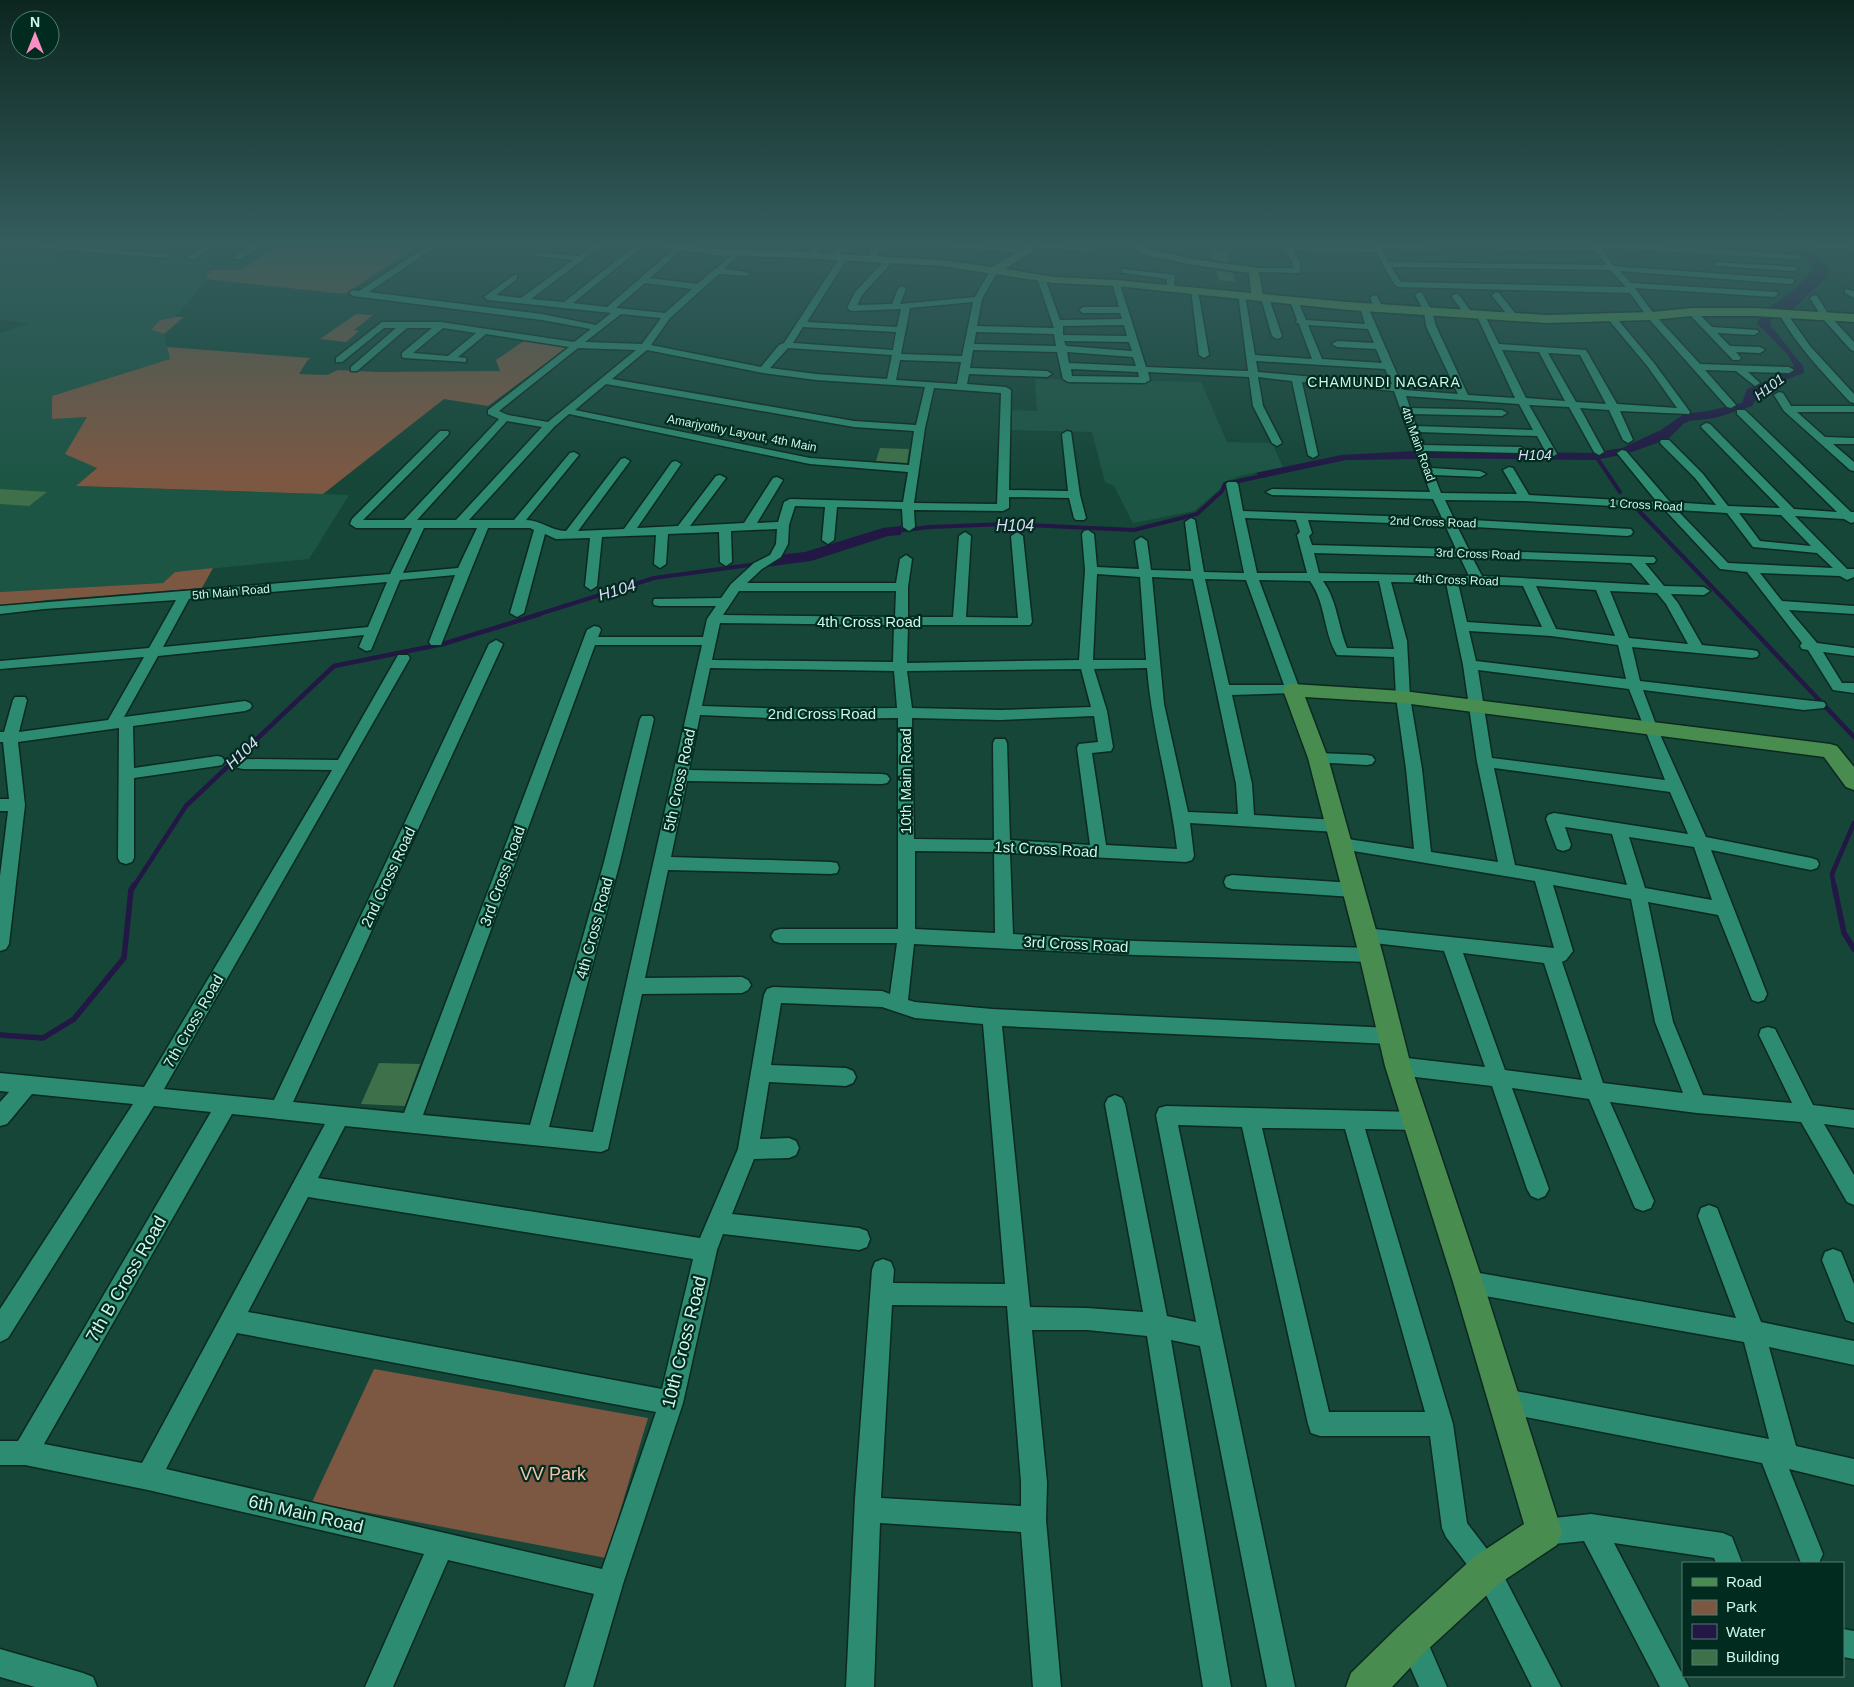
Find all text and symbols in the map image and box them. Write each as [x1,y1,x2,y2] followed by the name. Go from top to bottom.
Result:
[10,10,60,60] north arrow
[30,14,40,30] text: N
[1751,371,1787,403] water label: H101
[1307,374,1461,390] district label: CHAMUNDI NAGARA
[1398,405,1438,483] street label: 4th Main Road
[666,412,818,454] street label: Amarjyothy Layout, 4th Main
[1518,447,1552,463] water label: H104
[1609,496,1683,514] street label: 1 Cross Road
[1389,513,1477,531] street label: 2nd Cross Road
[996,517,1034,534] water label: H104
[1436,546,1520,562] street label: 3rd Cross Road
[1415,572,1499,588] street label: 4th Cross Road
[596,576,638,604] water label: H104
[192,582,270,602] street label: 5th Main Road
[817,613,921,630] street label: 4th Cross Road
[768,705,876,722] street label: 2nd Cross Road
[660,727,698,833] street label: 5th Cross Road
[897,728,914,834] street label: 10th Main Road
[222,734,262,772] water label: H104
[357,824,419,930] street label: 2nd Cross Road
[476,824,528,928] street label: 3rd Cross Road
[994,838,1098,860] street label: 1st Cross Road
[572,875,616,981] street label: 4th Cross Road
[1023,933,1129,955] street label: 3rd Cross Road
[160,972,226,1070] street label: 7th Cross Road
[82,1212,170,1346] street label: 7th B Cross Road
[658,1274,710,1410] street label: 10th Cross Road
[520,1464,587,1484] park label: VV Park
[247,1491,365,1537] street label: 6th Main Road
[1682,1562,1844,1677] legend
[1726,1573,1762,1590] text: Road
[1726,1598,1757,1615] text: Park
[1726,1623,1765,1640] text: Water
[1726,1648,1779,1665] text: Building

